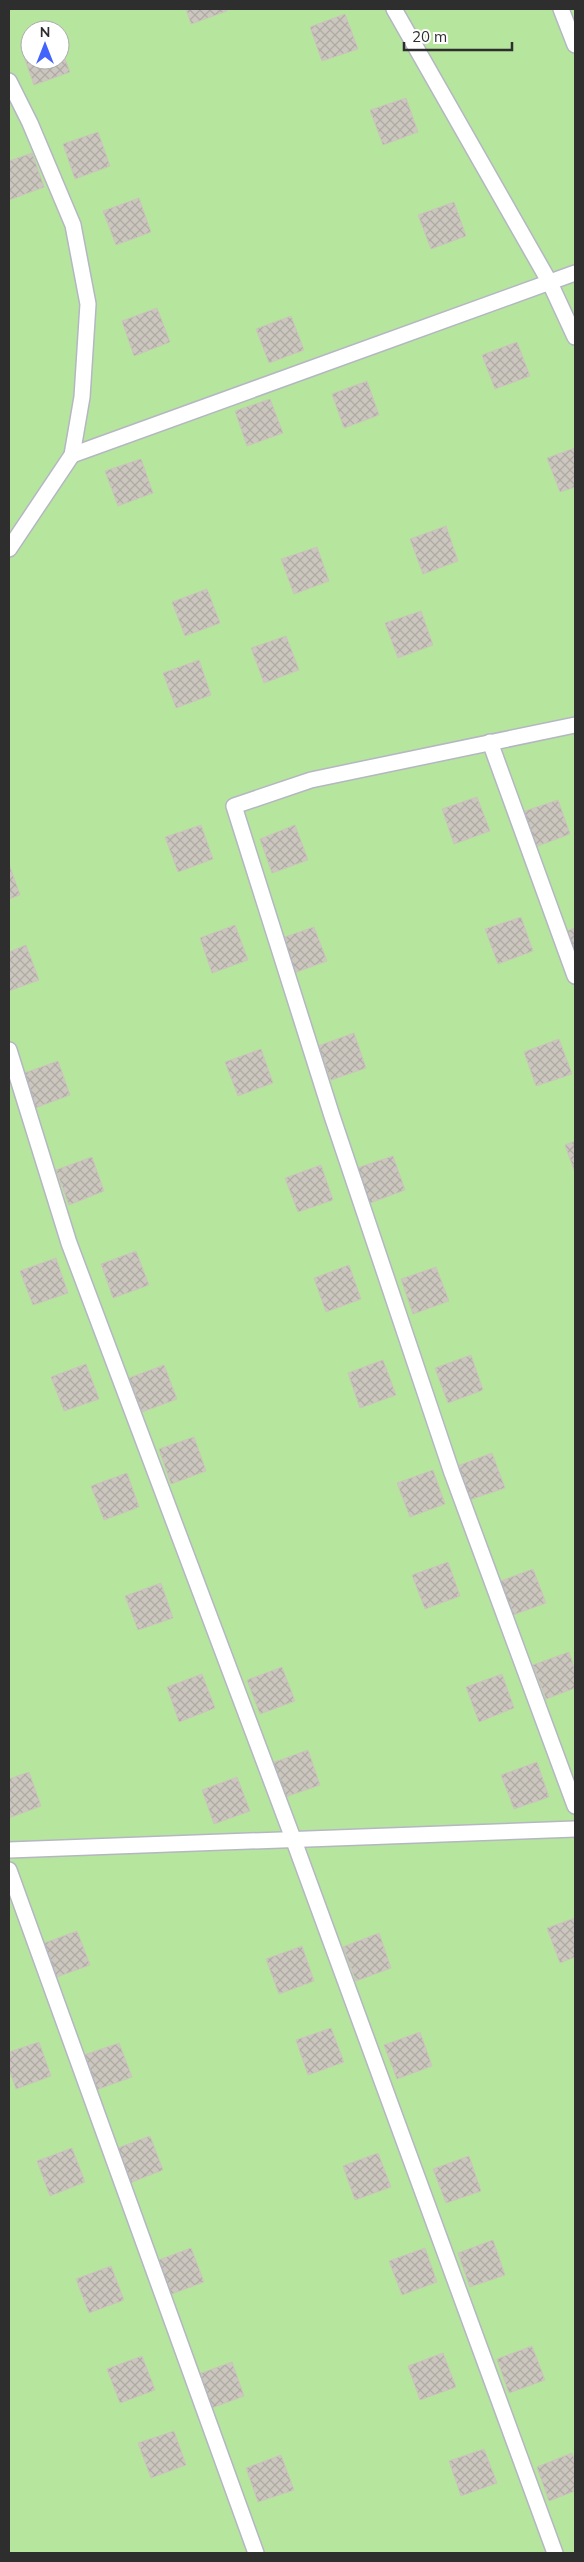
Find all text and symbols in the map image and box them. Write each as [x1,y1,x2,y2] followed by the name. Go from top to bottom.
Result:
[20,20,70,70] north arrow
[404,20,512,52] scale bar
[40,23,50,41] text: N
[412,27,447,46] text: 20 m

